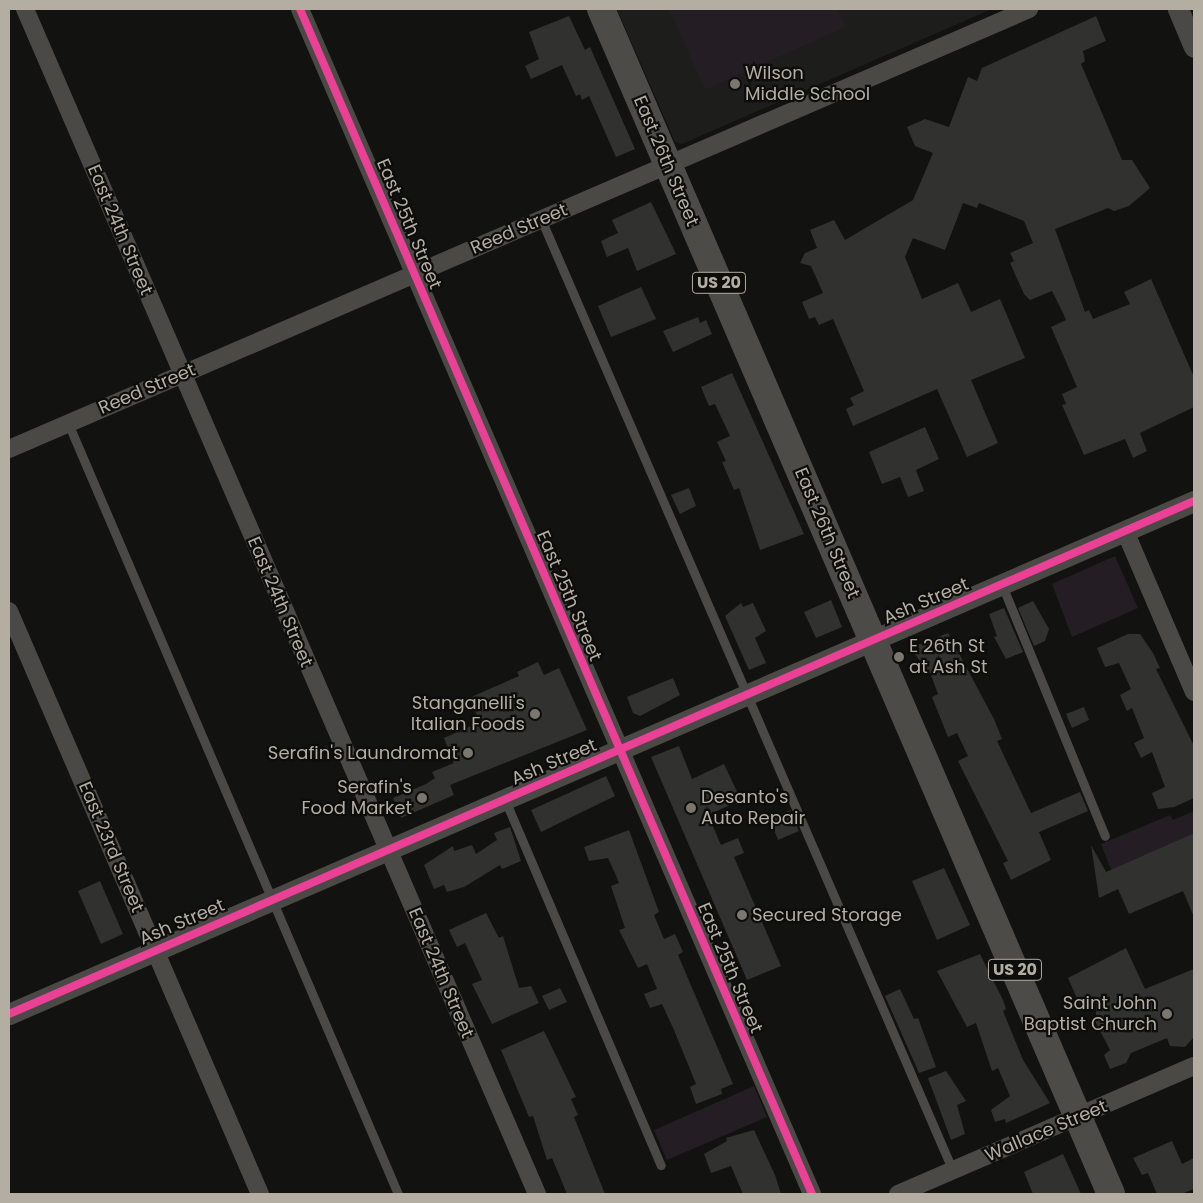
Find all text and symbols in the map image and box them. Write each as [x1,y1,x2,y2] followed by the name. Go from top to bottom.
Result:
[745,63,870,106] place label: Wilson Middle School
[729,78,741,90] marker: Wilson Middle School
[629,93,703,229] street label: East 26th Street
[372,156,446,292] street label: East 25th Street
[83,162,157,298] street label: East 24th Street
[467,199,571,259] street label: Reed Street
[692,270,746,296] road number: US 20
[95,359,199,419] street label: Reed Street
[790,465,864,601] street label: East 26th Street
[532,528,606,664] street label: East 25th Street
[243,534,317,670] street label: East 24th Street
[880,573,972,629] street label: Ash Street
[909,636,987,679] place label: E 26th St at Ash St
[893,651,905,663] marker: E 26th St at Ash St
[411,693,525,736] place label: Stanganelli's Italian Foods
[529,708,541,720] marker: Stanganelli's Italian Foods
[508,734,600,790] street label: Ash Street
[268,742,458,764] place label: Serafin's Laundromat
[462,747,474,759] marker: Serafin's Laundromat
[302,777,412,820] place label: Serafin's Food Market
[74,779,148,915] street label: East 23rd Street
[701,787,805,830] place label: Desanto's Auto Repair
[416,792,428,804] marker: Serafin's Food Market
[685,802,697,814] marker: Desanto's Auto Repair
[136,894,228,950] street label: Ash Street
[693,900,767,1036] street label: East 25th Street
[752,904,902,926] place label: Secured Storage
[404,905,478,1041] street label: East 24th Street
[736,909,748,921] marker: Secured Storage
[988,956,1042,984] road number: US 20
[1024,993,1157,1036] place label: Saint John Baptist Church
[1161,1008,1173,1020] marker: Saint John Baptist Church
[982,1096,1110,1166] street label: Wallace Street

